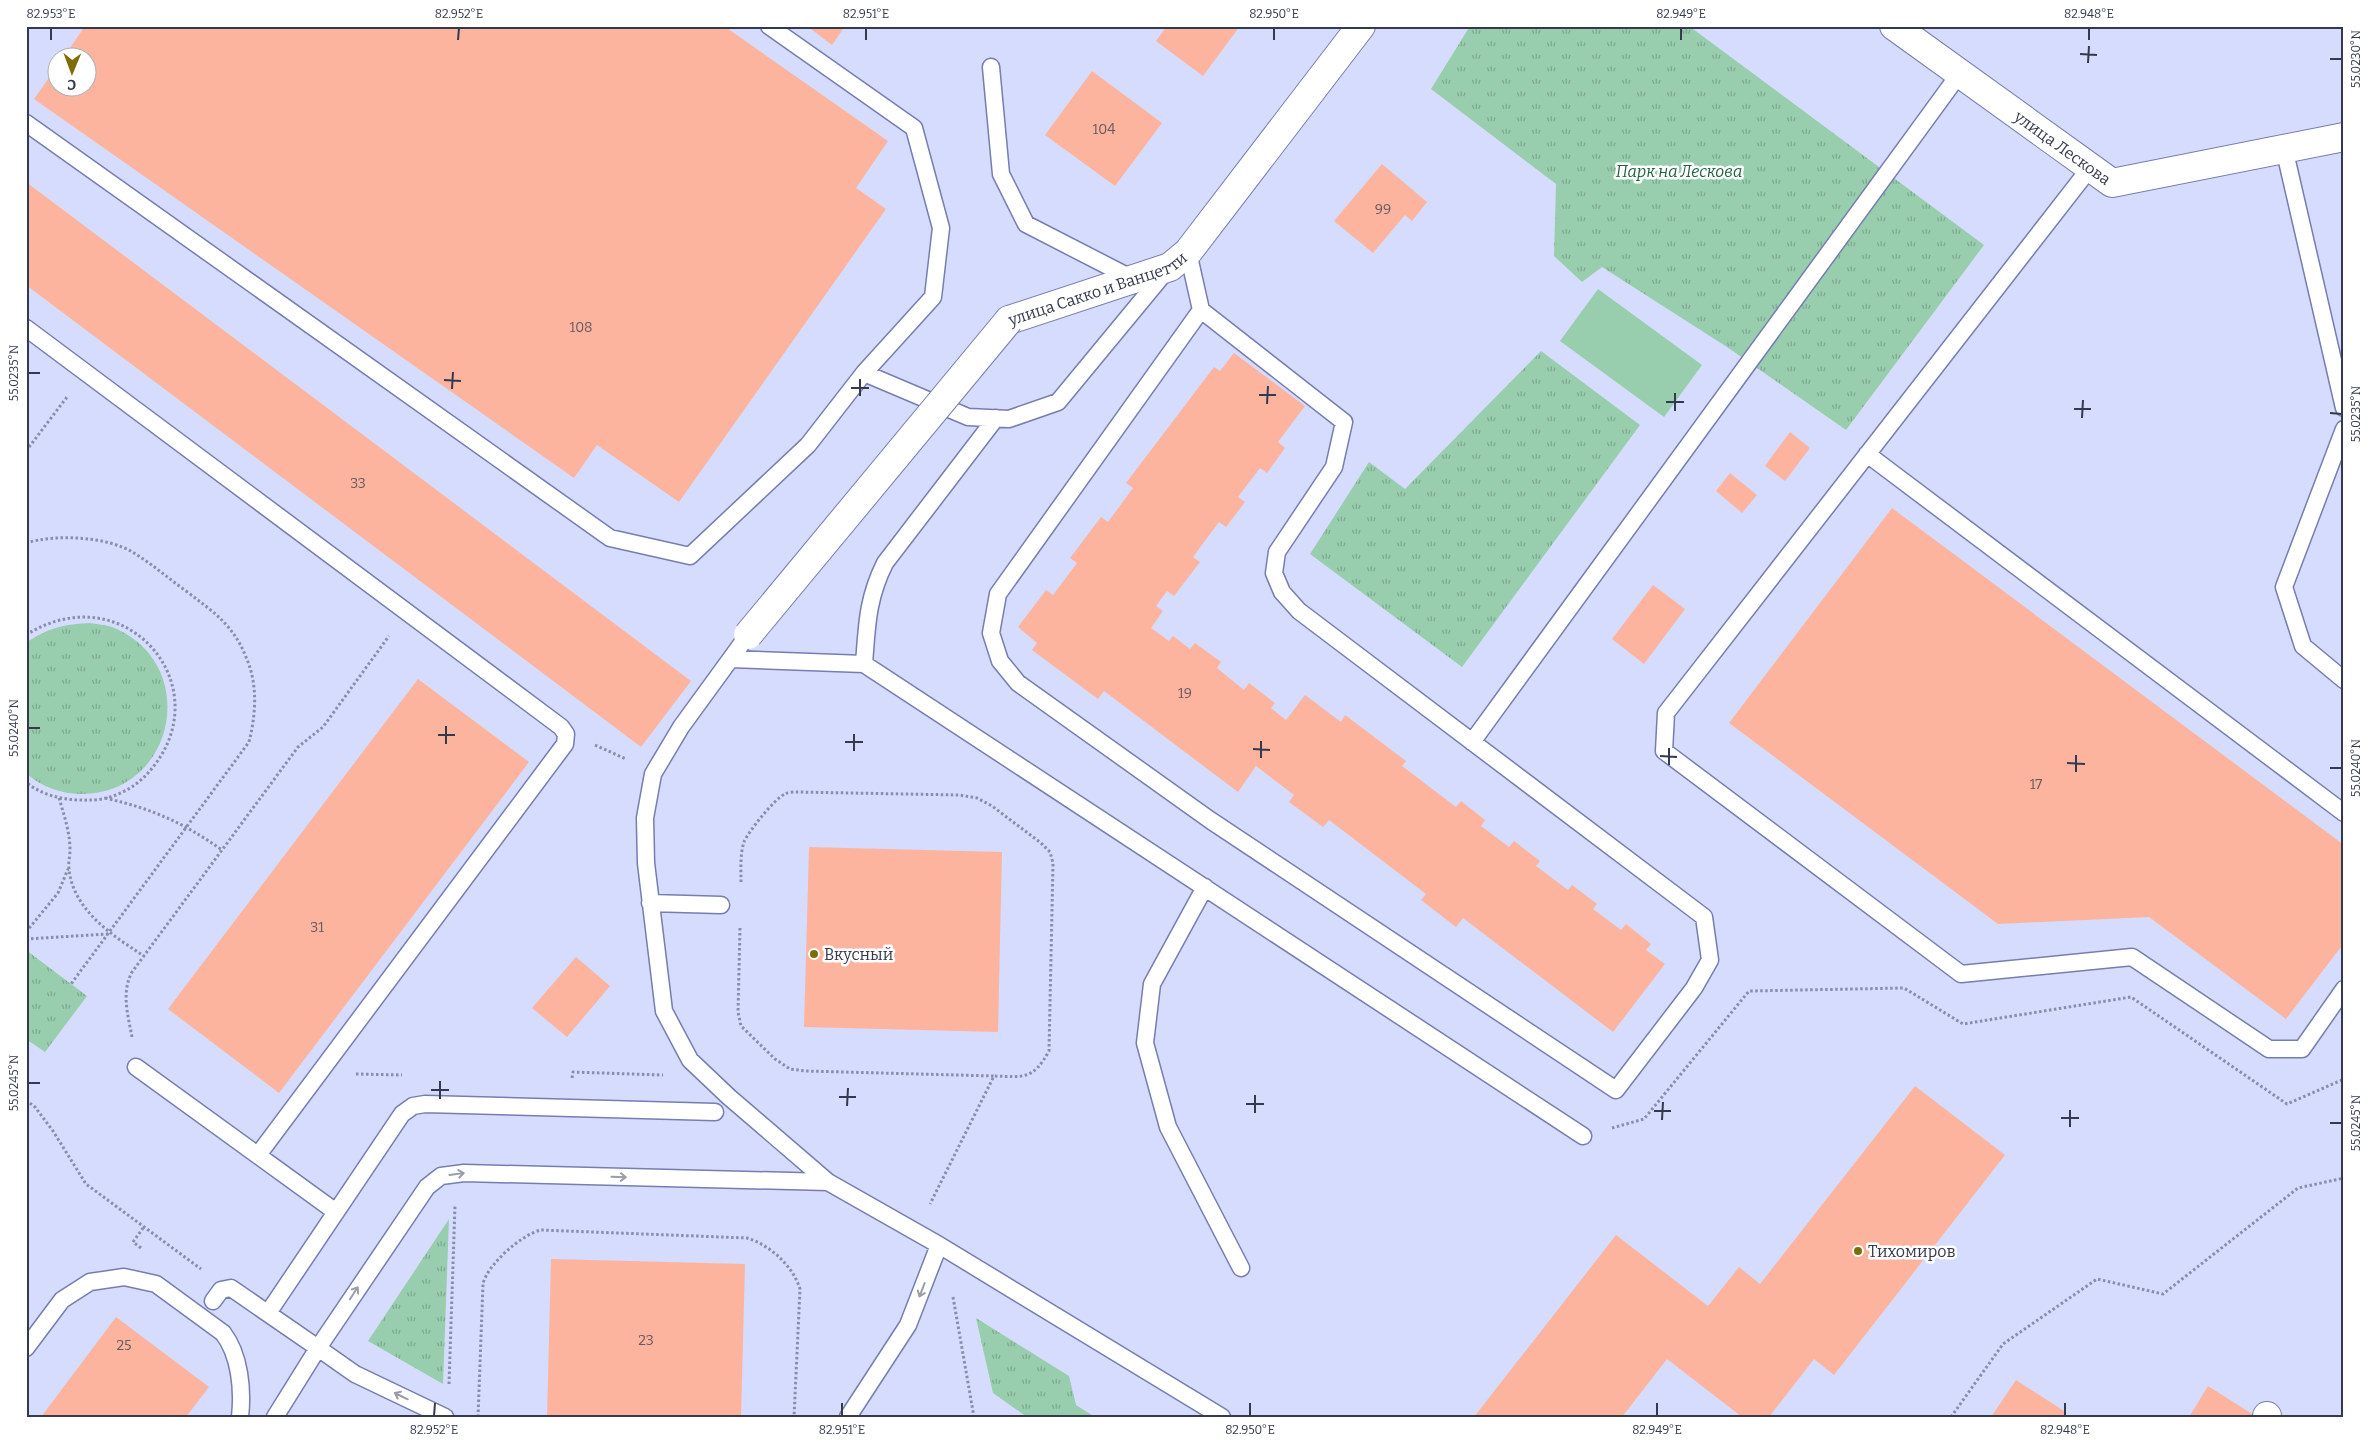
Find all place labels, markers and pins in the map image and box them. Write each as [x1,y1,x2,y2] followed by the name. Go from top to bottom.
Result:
[824,945,893,964] place label: Вкусный
[808,948,820,960] marker: Вкусный
[1868,1242,1955,1261] place label: Тихомиров
[1852,1245,1864,1257] marker: Тихомиров

